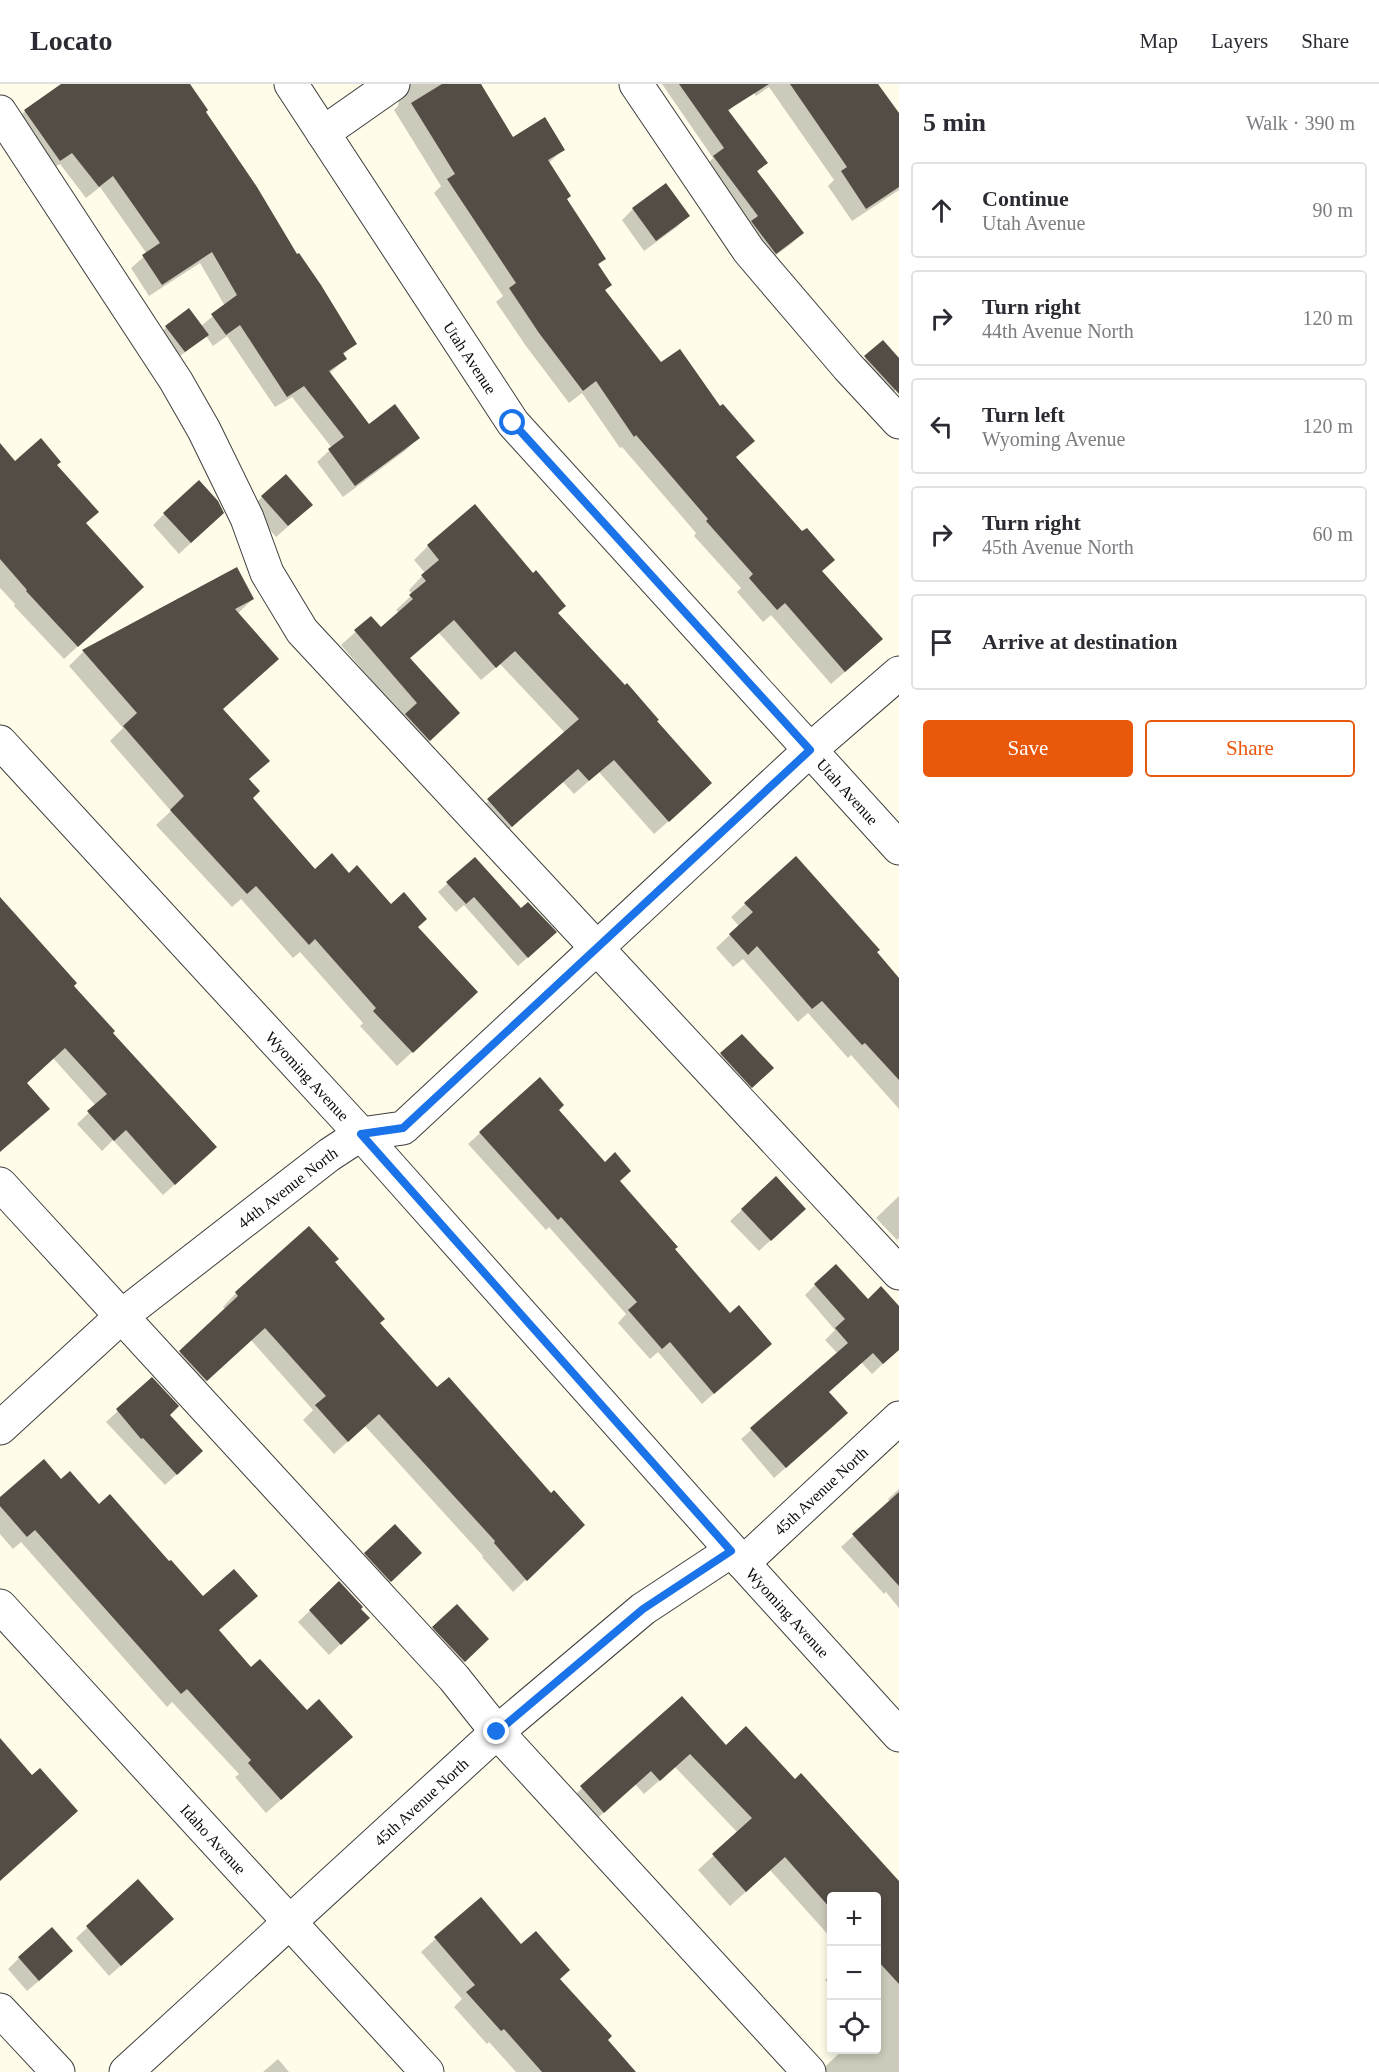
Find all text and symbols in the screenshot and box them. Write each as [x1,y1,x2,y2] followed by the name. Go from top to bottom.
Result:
[30,25,112,56] text: Locato
[1140,29,1178,53] text: Map
[1211,29,1268,53] text: Layers
[1301,29,1349,53] text: Share
[923,108,986,137] text: 5 min
[1246,112,1355,134] text: Walk · 390 m
[982,186,1069,211] text: Continue
[925,194,958,227] icon: ahead
[1312,199,1353,221] text: 90 m
[982,212,1086,234] text: Utah Avenue
[982,294,1081,319] text: Turn right
[925,302,958,335] icon: right
[1302,307,1353,329] text: 120 m
[440,318,500,397] street label: Utah Avenue
[982,320,1134,342] text: 44th Avenue North
[982,402,1065,427] text: Turn left
[499,409,525,435] route start
[925,410,958,443] icon: left
[1302,415,1353,437] text: 120 m
[982,428,1125,450] text: Wyoming Avenue
[982,510,1081,535] text: Turn right
[925,518,958,551] icon: right
[1312,523,1353,545] text: 60 m
[982,536,1134,558] text: 45th Avenue North
[925,626,958,659] icon: arrive
[982,629,1178,654] text: Arrive at destination
[923,720,1133,777] button: Save
[1145,720,1355,777] button: Share
[814,755,882,828] street label: Utah Avenue
[262,1028,353,1124] street label: Wyoming Avenue
[234,1144,340,1231] street label: 44th Avenue North
[770,1443,871,1538] street label: 45th Avenue North
[743,1564,833,1661] street label: Wyoming Avenue
[483,1718,509,1744] route end
[370,1754,471,1849] street label: 45th Avenue North
[177,1801,250,1877] street label: Idaho Avenue
[827,1892,881,2054] map controls
[827,1892,881,1946] button: +
[827,1946,881,2000] button: −
[827,2000,881,2054] button: locate

